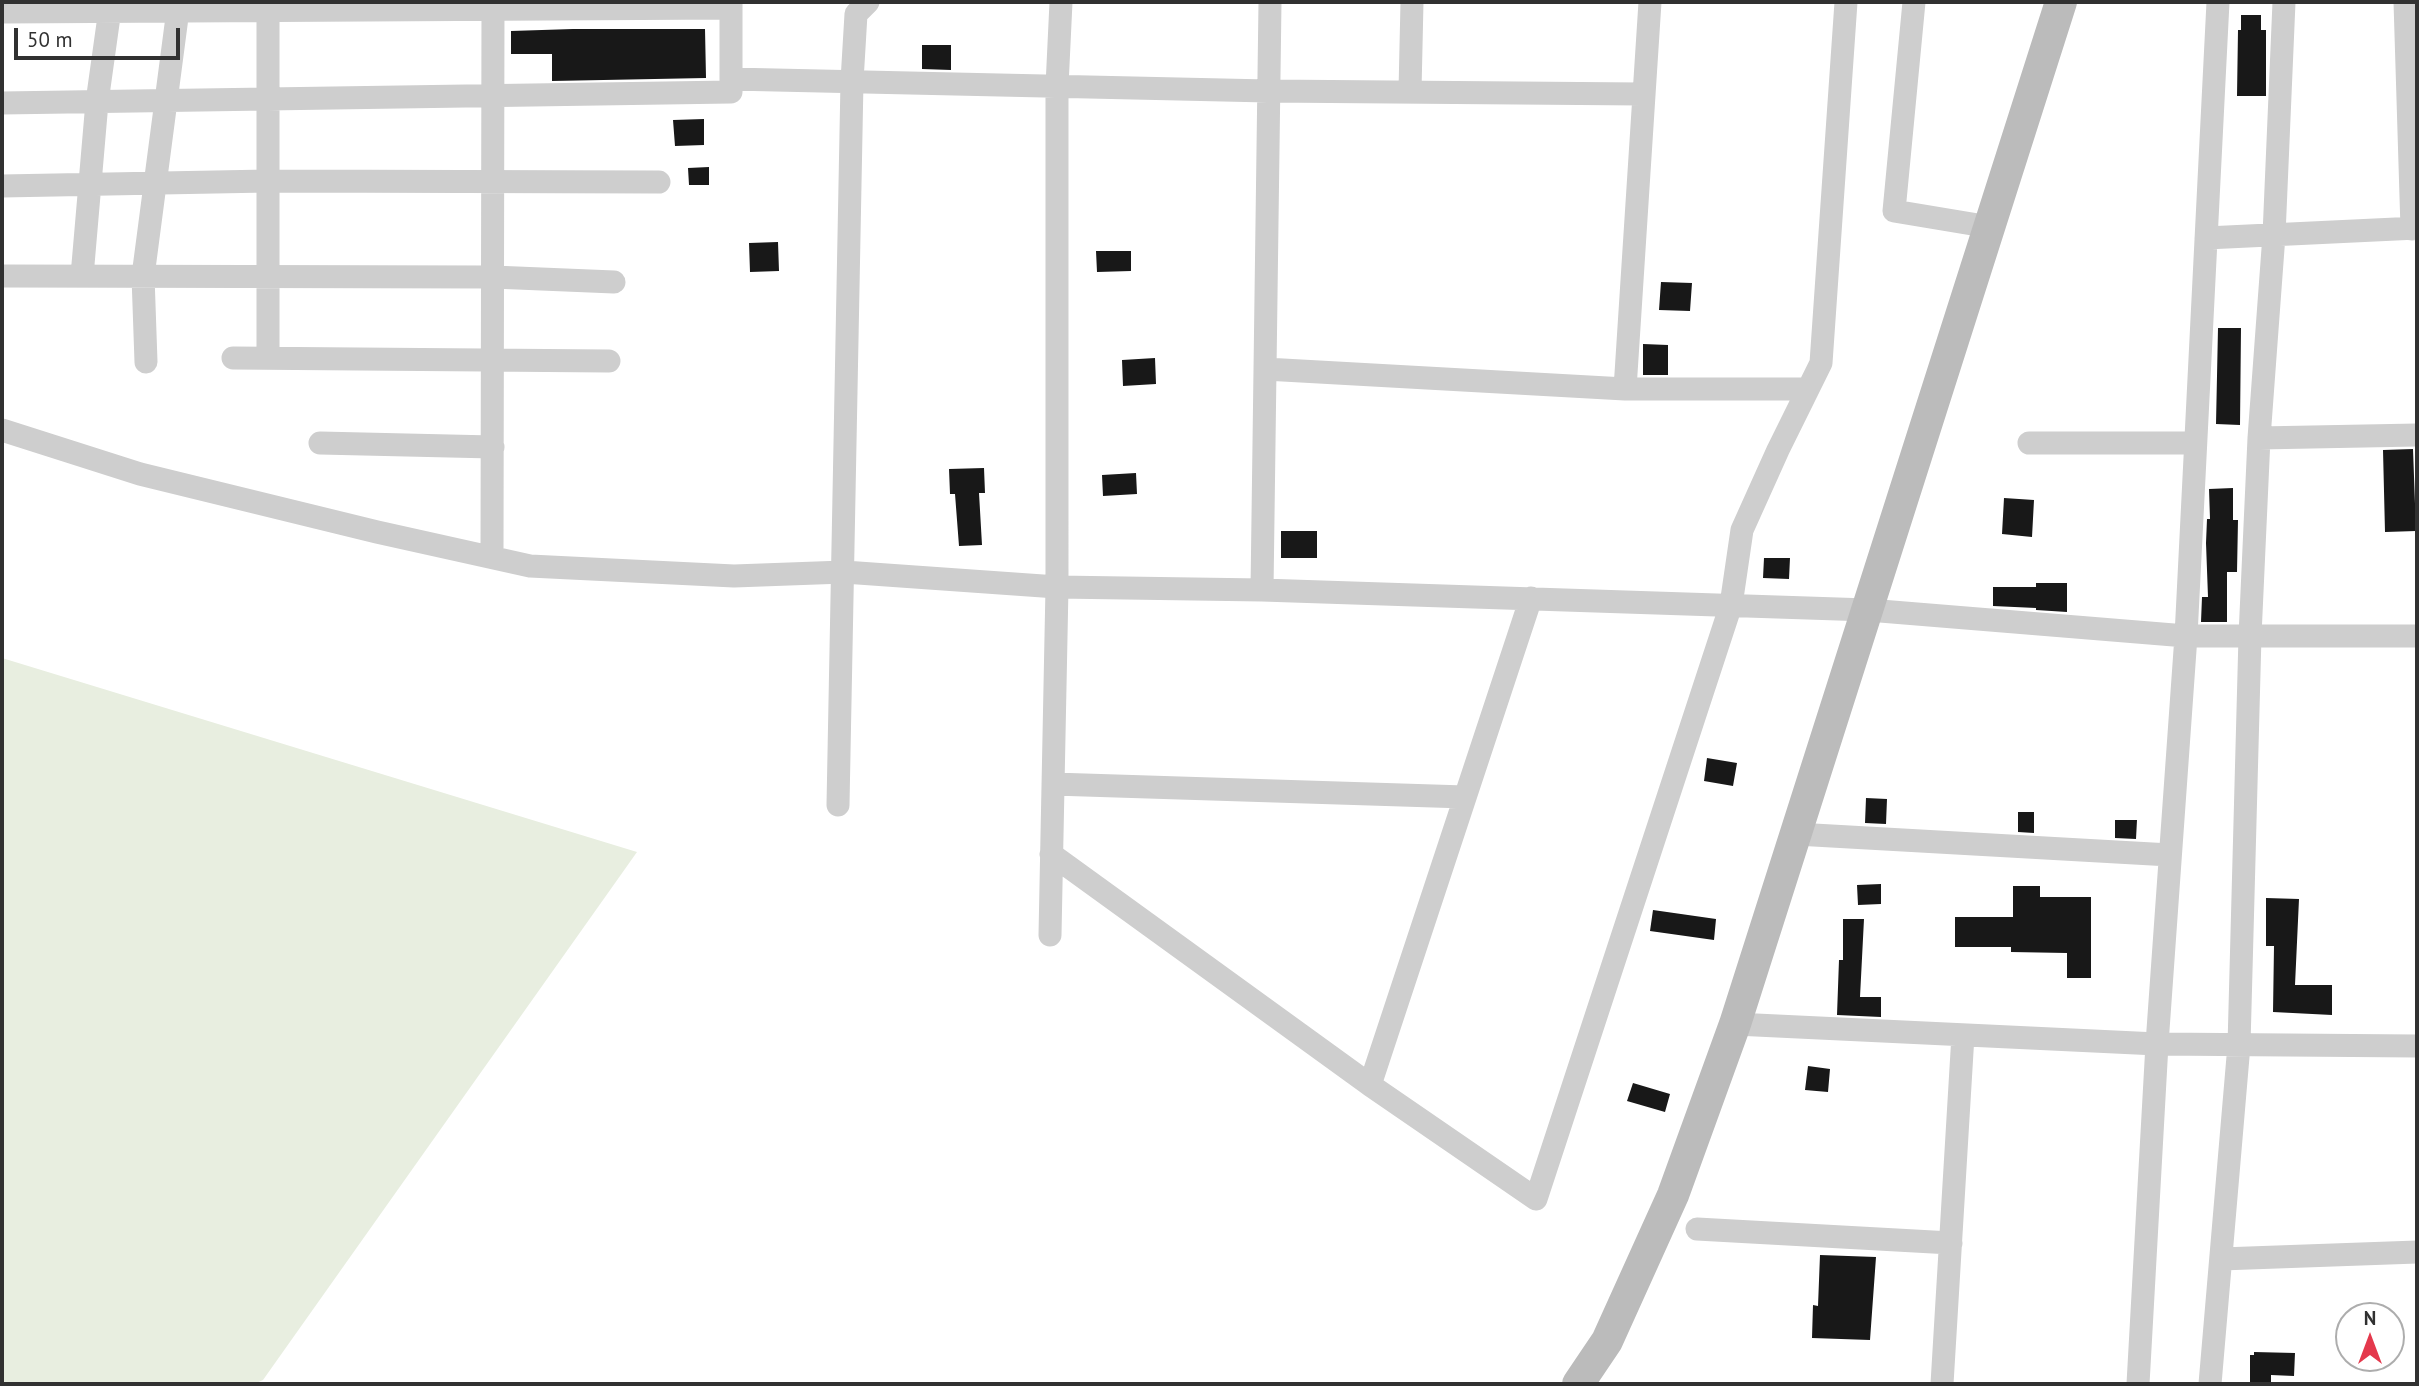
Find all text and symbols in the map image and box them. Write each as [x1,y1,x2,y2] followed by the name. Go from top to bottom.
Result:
[18,14,184,58] scale bar
[27,26,73,53] text: 50 m
[2335,1302,2405,1372] north arrow
[2364,1306,2376,1330] text: N

